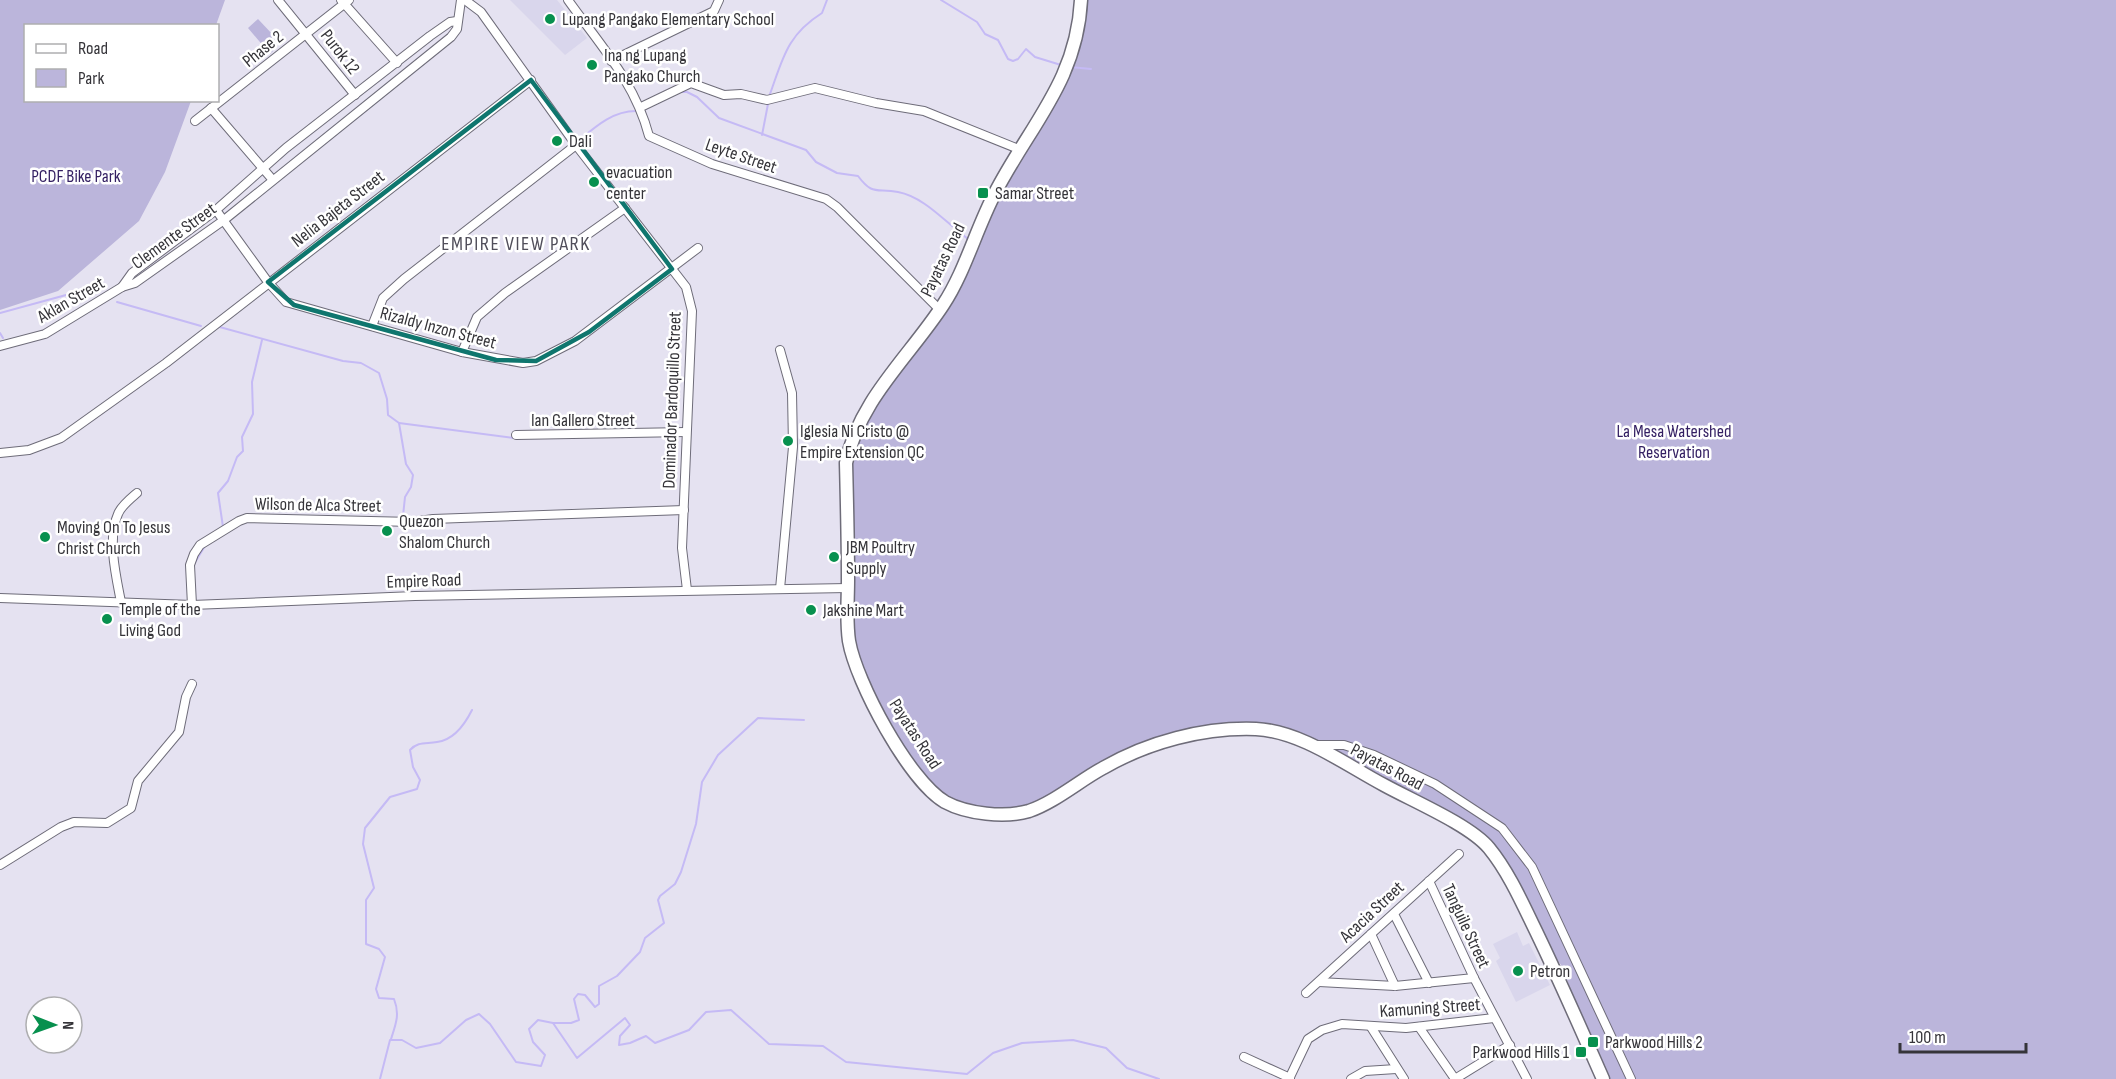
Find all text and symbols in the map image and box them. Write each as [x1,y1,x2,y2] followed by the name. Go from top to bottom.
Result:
[562,9,774,30] place label: Lupang Pangako Elementary School
[543,12,557,26] marker: Lupang Pangako Elementary School
[24,24,219,102] legend
[316,25,364,79] street label: Purok 12
[238,26,288,72] street label: Phase 2
[78,38,108,59] text: Road
[604,45,701,87] place label: Ina ng Lupang Pangako Church
[585,58,599,72] marker: Ina ng Lupang Pangako Church
[78,68,104,89] text: Park
[569,131,592,152] place label: Dali
[550,134,564,148] marker: Dali
[703,134,780,178] street label: Leyte Street
[606,162,672,204] place label: evacuation center
[31,166,121,187] park label: PCDF Bike Park
[287,166,389,252] street label: Nelia Bajeta Street
[587,175,601,189] marker: evacuation center
[995,183,1075,204] place label: Samar Street
[976,186,990,200] marker: Samar Street
[128,198,221,274] street label: Clemente Street
[916,220,970,300] street label: Payatas Road
[441,232,591,256] district label: EMPIRE VIEW PARK
[33,272,109,328] street label: Aklan Street
[378,302,499,354] street label: Rizaldy Inzon Street
[658,311,686,489] street label: Dominador Bardoquillo Street
[531,410,636,431] street label: Ian Gallero Street
[800,421,925,463] place label: Iglesia Ni Cristo @ Empire Extension QC
[1616,421,1732,463] park label: La Mesa Watershed Reservation
[781,434,795,448] marker: Iglesia Ni Cristo @ Empire Extension QC
[255,493,382,517] street label: Wilson de Alca Street
[399,511,490,553] place label: Quezon Shalom Church
[57,517,170,559] place label: Moving On To Jesus Christ Church
[380,524,394,538] marker: Quezon Shalom Church
[38,530,52,544] marker: Moving On To Jesus Christ Church
[845,537,915,579] place label: JBM Poultry Supply
[827,550,841,564] marker: JBM Poultry Supply
[386,569,462,593] street label: Empire Road
[119,599,201,641] place label: Temple of the Living God
[822,600,905,621] place label: Jakshine Mart
[804,603,818,617] marker: Jakshine Mart
[100,612,114,626] marker: Temple of the Living God
[885,695,945,773] street label: Payatas Road
[1347,739,1427,795] street label: Payatas Road
[1335,877,1409,948] street label: Acacia Street
[1437,881,1495,972] street label: Tanguile Street
[1530,961,1570,982] place label: Petron
[1511,964,1525,978] marker: Petron
[1379,994,1482,1022] street label: Kamuning Street
[24,995,84,1055] north arrow
[1900,1016,2026,1054] scale bar
[58,1021,77,1030] text: N
[1909,1027,1946,1048] text: 100 m
[1605,1032,1703,1053] place label: Parkwood Hills 2
[1586,1035,1600,1049] marker: Parkwood Hills 2
[1472,1042,1570,1063] place label: Parkwood Hills 1
[1574,1045,1588,1059] marker: Parkwood Hills 1

